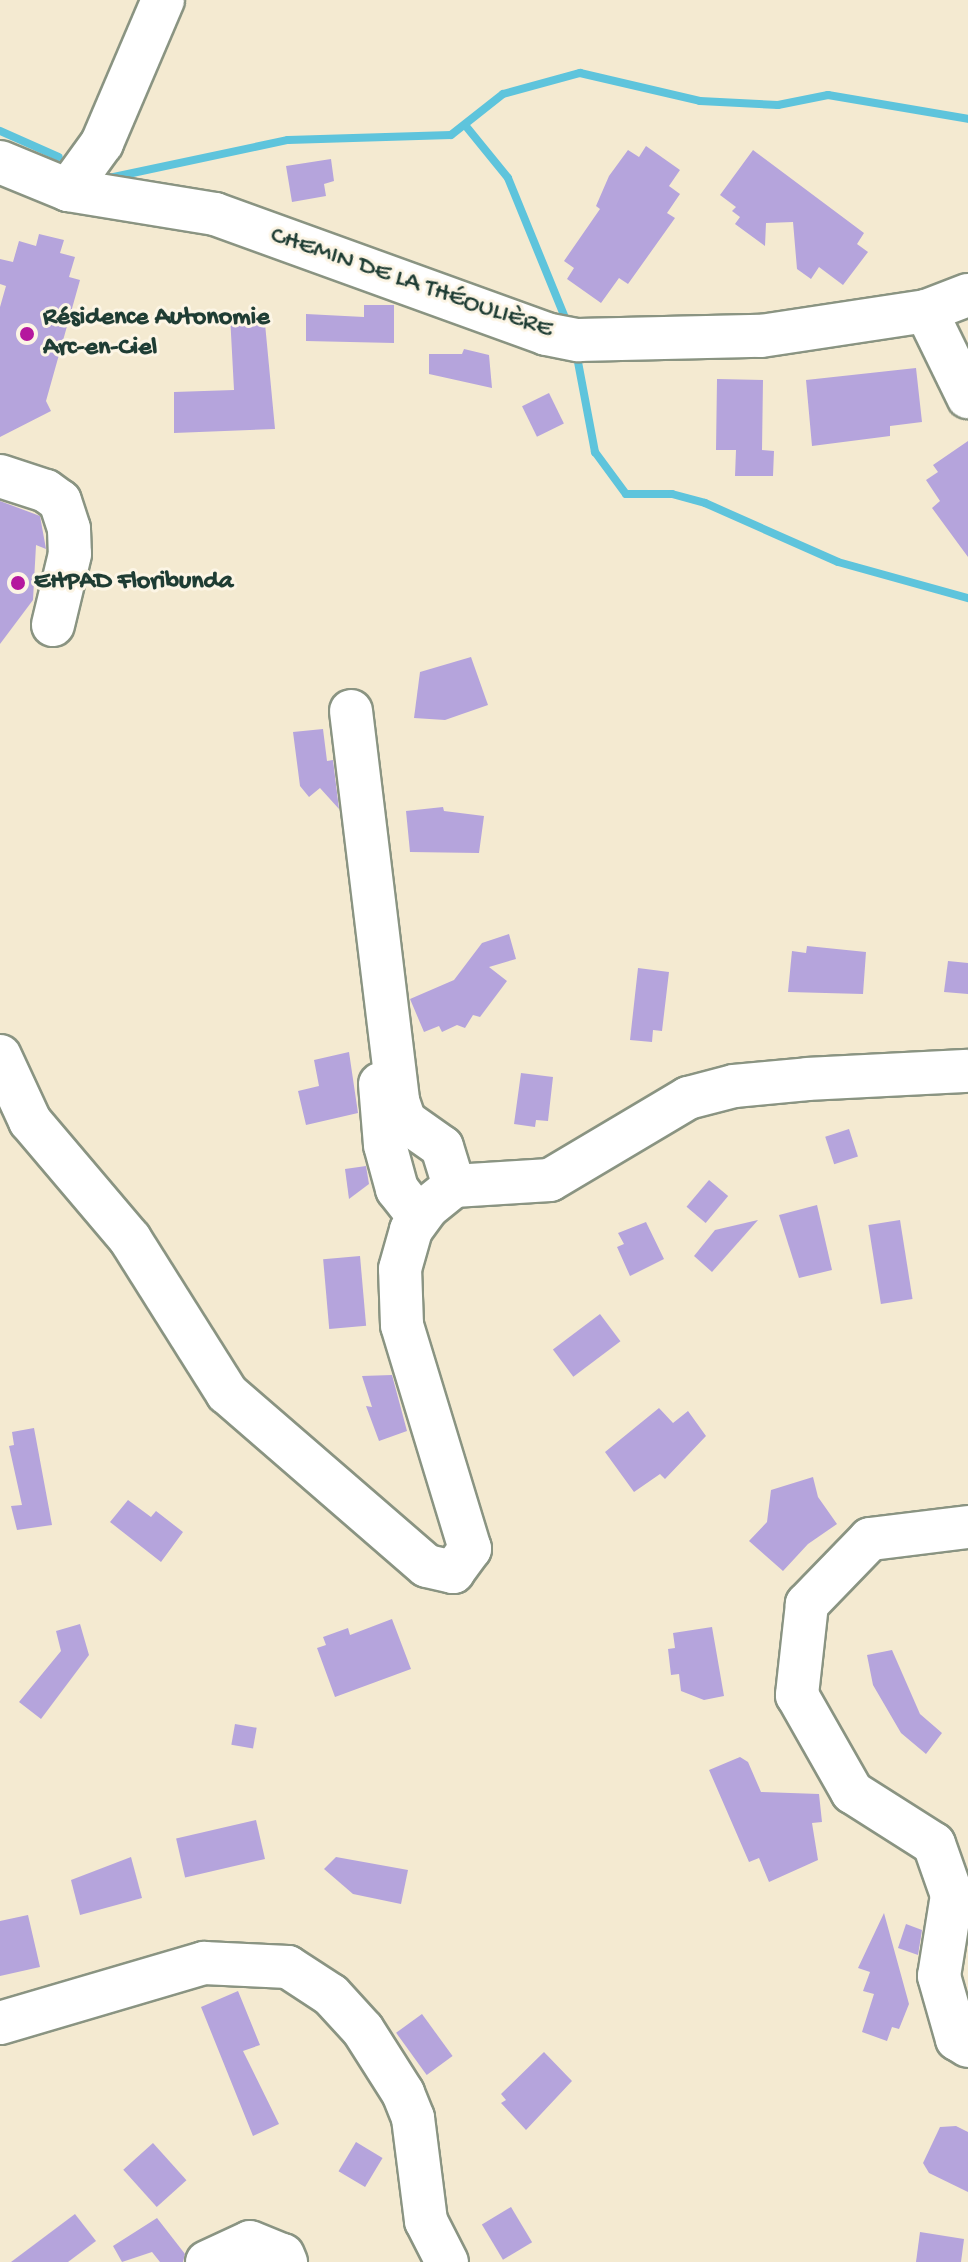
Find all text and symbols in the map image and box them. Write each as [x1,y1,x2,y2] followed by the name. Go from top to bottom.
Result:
[266,221,556,347] street label: CHEMIN DE LA THÉOULIÈRE
[43,303,270,364] place label: Résidence Autonomie Arc-en-Ciel
[18,325,36,343] marker: Résidence Autonomie Arc-en-Ciel
[34,567,233,599] place label: EHPAD Floribunda
[9,574,27,592] marker: EHPAD Floribunda

